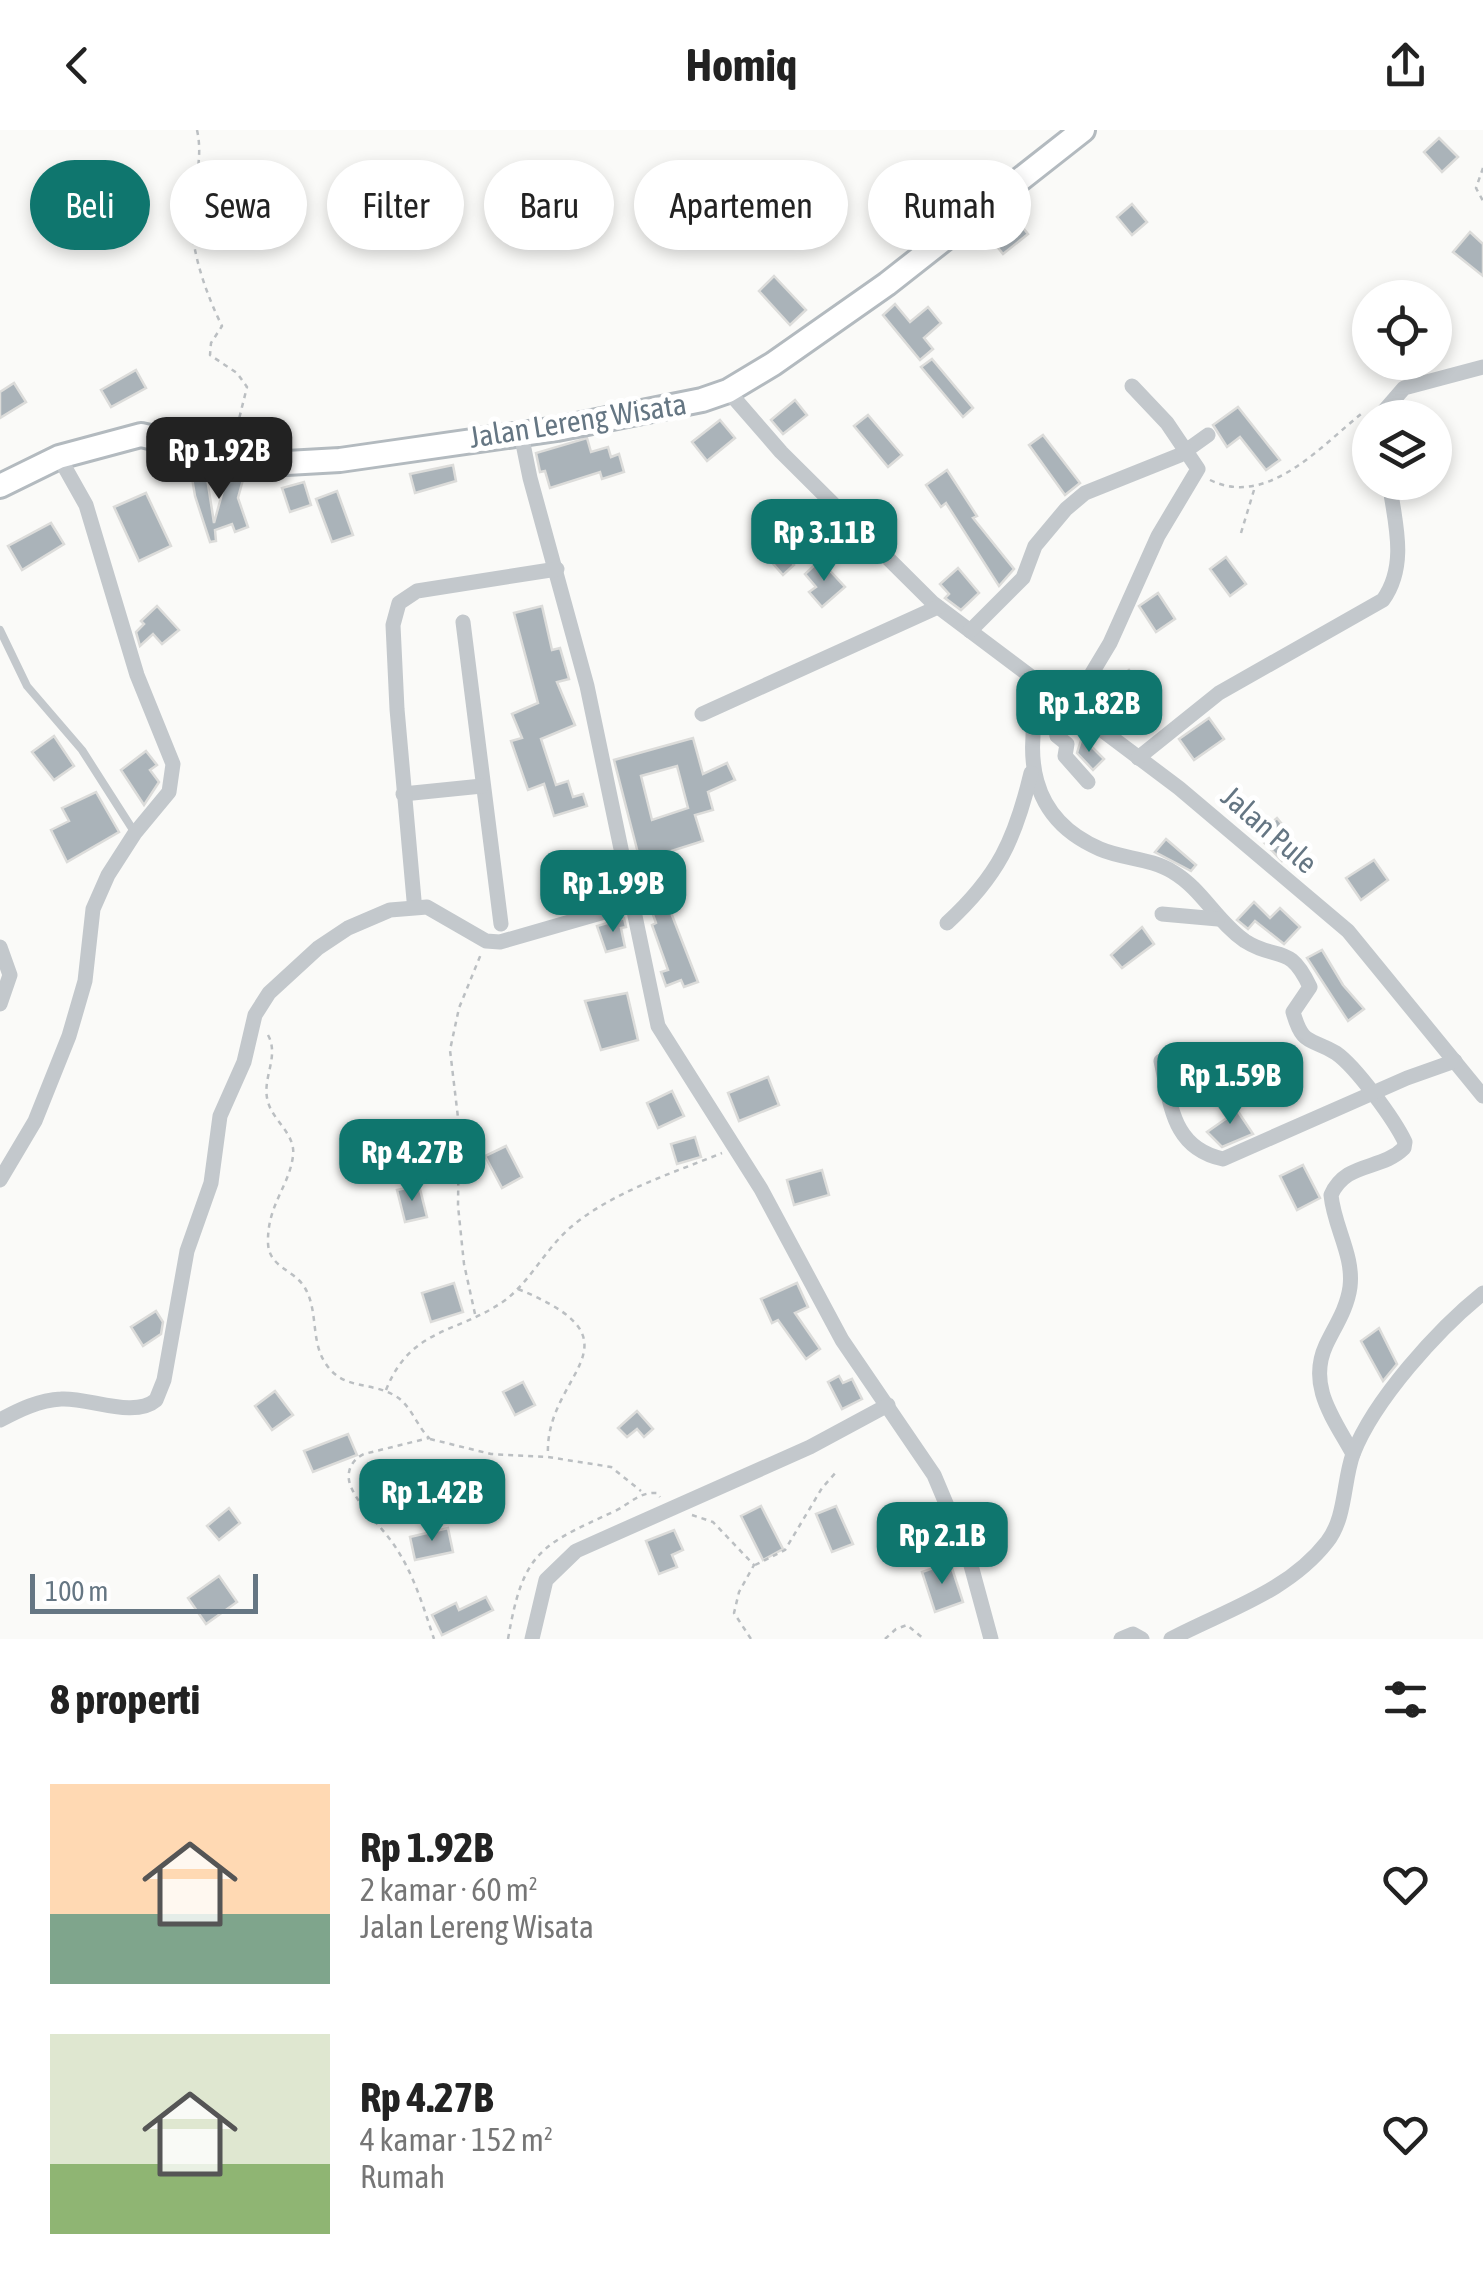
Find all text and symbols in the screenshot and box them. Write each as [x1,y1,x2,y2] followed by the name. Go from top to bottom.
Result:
[50,38,105,93] icon: back
[1378,38,1433,93] icon: share
[686,39,797,91] text: Homiq
[30,160,150,250] chip: Beli
[170,160,307,250] chip: Sewa
[327,160,464,250] chip: Filter
[484,160,614,250] chip: Baru
[634,160,848,250] chip: Apartemen
[868,160,1031,250] chip: Rumah
[1352,280,1452,500] map controls
[1352,280,1452,380] button: locate
[467,386,689,454] street label: Jalan Lereng Wisata
[1352,400,1452,500] button: layers
[116,417,322,502] pin: Rp 1.92B
[168,431,270,468] text: Rp 1.92B
[721,499,927,584] pin: Rp 3.11B
[773,513,875,550] text: Rp 3.11B
[986,670,1192,755] pin: Rp 1.82B
[1038,684,1140,721] text: Rp 1.82B
[1215,779,1324,880] street label: Jalan Pule
[510,850,716,935] pin: Rp 1.99B
[562,864,664,901] text: Rp 1.99B
[1127,1042,1333,1127] pin: Rp 1.59B
[1179,1056,1281,1093] text: Rp 1.59B
[309,1119,515,1204] pin: Rp 4.27B
[361,1133,463,1170] text: Rp 4.27B
[329,1459,535,1544] pin: Rp 1.42B
[381,1473,483,1510] text: Rp 1.42B
[850,1502,1034,1587] pin: Rp 2.1B
[899,1516,985,1553] text: Rp 2.1B
[30,1569,258,1614] scale bar
[45,1575,108,1607] text: 100 m
[1378,1672,1433,1727] icon: filters
[50,1675,200,1723] text: 8 properti
[360,1823,493,1871] text: Rp 1.92B
[130,1824,250,1944] icon: home
[1378,1857,1433,1912] icon: heart
[360,1871,538,1908] text: 2 kamar · 60 m²
[360,1908,594,1945] text: Jalan Lereng Wisata
[360,2073,493,2121] text: Rp 4.27B
[130,2074,250,2194] icon: home
[1378,2107,1433,2162] icon: heart
[360,2121,553,2158] text: 4 kamar · 152 m²
[360,2158,445,2195] text: Rumah

